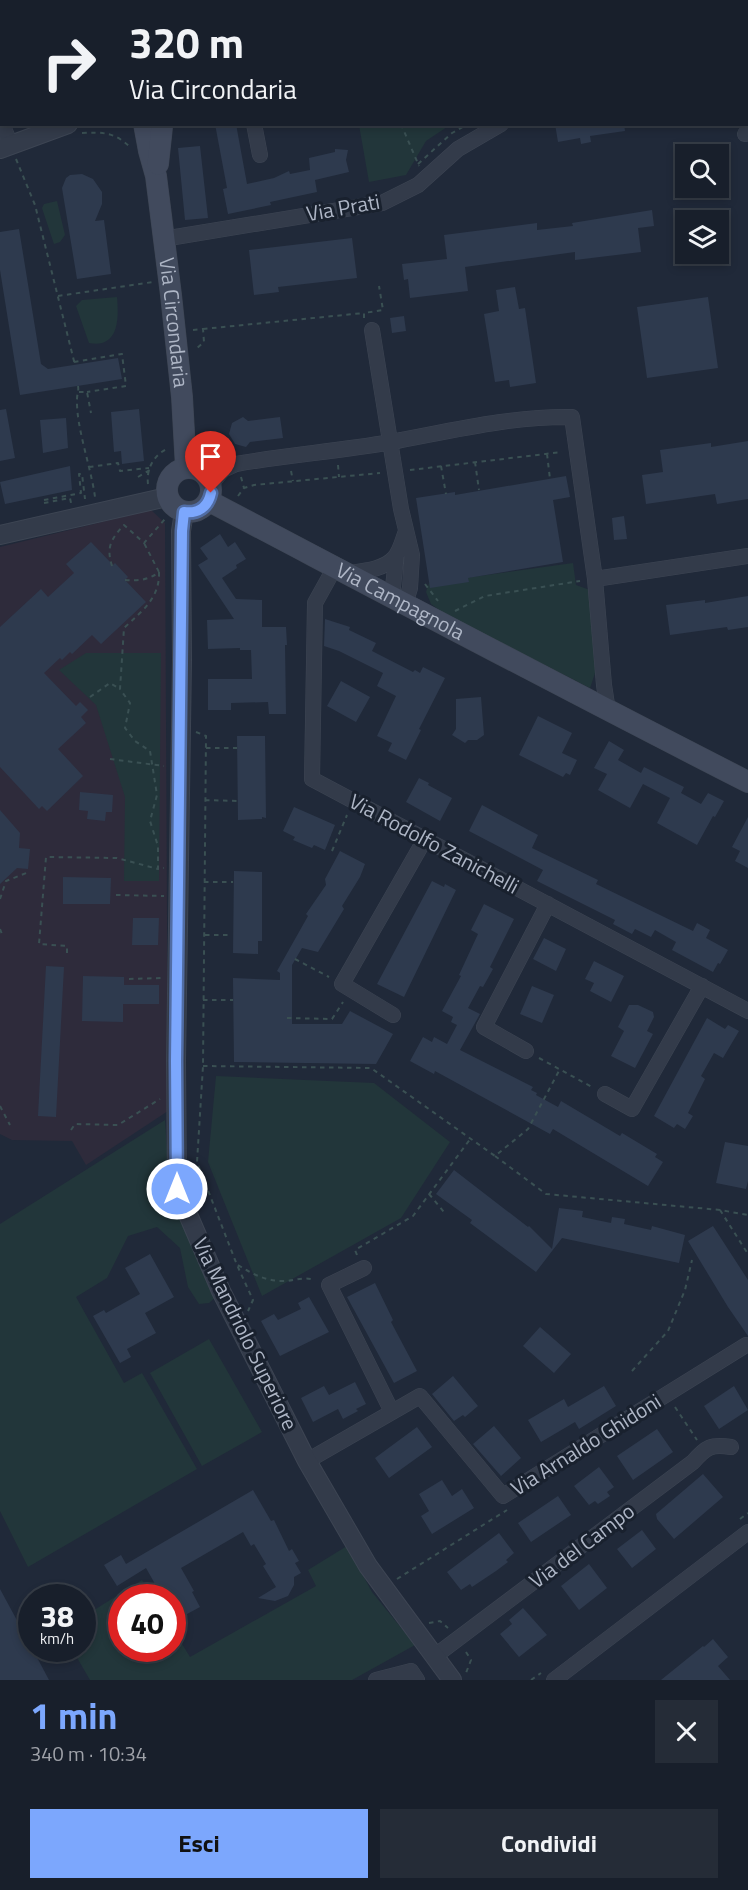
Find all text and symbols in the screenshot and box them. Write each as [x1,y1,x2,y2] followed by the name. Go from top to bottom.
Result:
[129,10,244,74] text: 320 m
[30,24,108,102] icon: right
[129,68,297,109] text: Via Circondaria
[675,144,729,264] map controls
[675,144,729,198] button: search
[304,185,382,229] street label: Via Prati
[675,210,729,264] button: layers
[151,256,198,389] street label: Via Circondaria
[185,431,236,493] pin
[194,440,227,473] icon: arrive
[330,553,471,648] street label: Via Campagnola
[344,785,525,901] street label: Via Rodolfo Zanichelli
[145,1157,209,1221] position arrow
[185,1232,306,1435] street label: Via Mandriolo Superiore
[504,1385,667,1503] street label: Via Arnaldo Ghidoni
[522,1495,641,1596] street label: Via del Campo
[108,1584,186,1662] speed limit sign: 40
[40,1593,74,1639] text: 38
[40,1627,74,1650] text: km/h
[30,1688,117,1743] text: 1 min
[655,1700,718,1763] button: close
[30,1738,147,1769] text: 340 m · 10:34
[30,1809,368,1878] button: Esci
[380,1809,718,1878] button: Condividi

